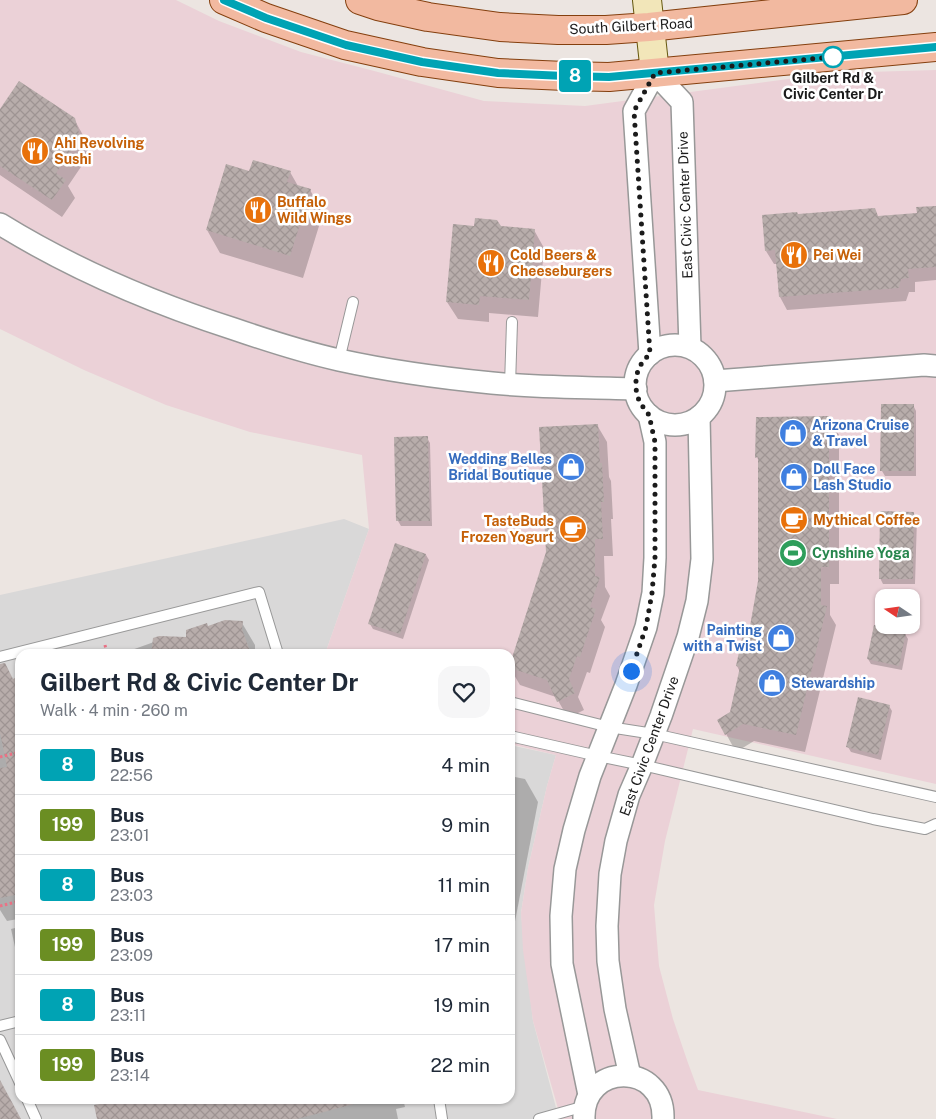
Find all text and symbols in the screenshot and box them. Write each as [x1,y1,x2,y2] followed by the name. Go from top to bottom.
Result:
[569,15,693,37] street label: South Gilbert Road
[822,46,844,68] marker: Gilbert Rd & Civic Center Dr
[559,60,591,92] line badge: 8
[569,65,581,86] text: 8
[783,70,883,102] place label: Gilbert Rd & Civic Center Dr
[674,131,696,279] street label: East Civic Center Drive
[54,135,144,167] place label: Ahi Revolving Sushi
[20,136,50,166] restaurant icon: Ahi Revolving Sushi
[277,194,352,226] place label: Buffalo Wild Wings
[243,195,273,225] restaurant icon: Buffalo Wild Wings
[779,240,809,270] restaurant icon: Pei Wei
[510,247,612,279] place label: Cold Beers & Cheeseburgers
[813,247,861,263] place label: Pei Wei
[476,248,506,278] restaurant icon: Cold Beers & Cheeseburgers
[812,417,909,449] place label: Arizona Cruise & Travel
[778,418,808,448] shop icon: Arizona Cruise & Travel
[448,451,552,483] place label: Wedding Belles Bridal Boutique
[556,452,586,482] shop icon: Wedding Belles Bridal Boutique
[813,461,892,493] place label: Doll Face Lash Studio
[779,462,809,492] shop icon: Doll Face Lash Studio
[779,505,809,535] cafe icon: Mythical Coffee
[813,512,920,528] place label: Mythical Coffee
[461,513,554,545] place label: TasteBuds Frozen Yogurt
[558,514,588,544] cafe icon: TasteBuds Frozen Yogurt
[778,538,808,568] sports icon: Cynshine Yoga
[812,545,910,561] place label: Cynshine Yoga
[875,589,920,634] north arrow
[875,589,920,634] map controls
[683,622,762,654] place label: Painting with a Twist
[766,623,796,653] shop icon: Painting with a Twist
[619,659,644,684] your location
[438,666,490,718] button: heart
[40,668,358,696] text: Gilbert Rd & Civic Center Dr
[757,668,787,698] shop icon: Stewardship
[616,674,682,818] street label: East Civic Center Drive
[791,675,875,691] place label: Stewardship
[40,701,188,720] text: Walk · 4 min · 260 m
[110,744,144,766] text: Bus
[61,754,74,775] text: 8
[441,754,490,776] text: 4 min
[110,766,153,785] text: 22:56
[110,804,144,826] text: Bus
[52,814,83,835] text: 199
[441,814,490,836] text: 9 min
[110,826,150,845] text: 23:01
[110,864,144,886] text: Bus
[61,874,74,895] text: 8
[438,874,490,896] text: 11 min
[110,886,153,905] text: 23:03
[110,924,144,946] text: Bus
[52,934,83,955] text: 199
[434,934,490,956] text: 17 min
[110,946,153,965] text: 23:09
[110,984,144,1006] text: Bus
[61,994,74,1015] text: 8
[434,994,490,1016] text: 19 min
[110,1006,146,1025] text: 23:11
[110,1044,144,1066] text: Bus
[52,1054,83,1075] text: 199
[431,1054,490,1076] text: 22 min
[110,1066,150,1085] text: 23:14

